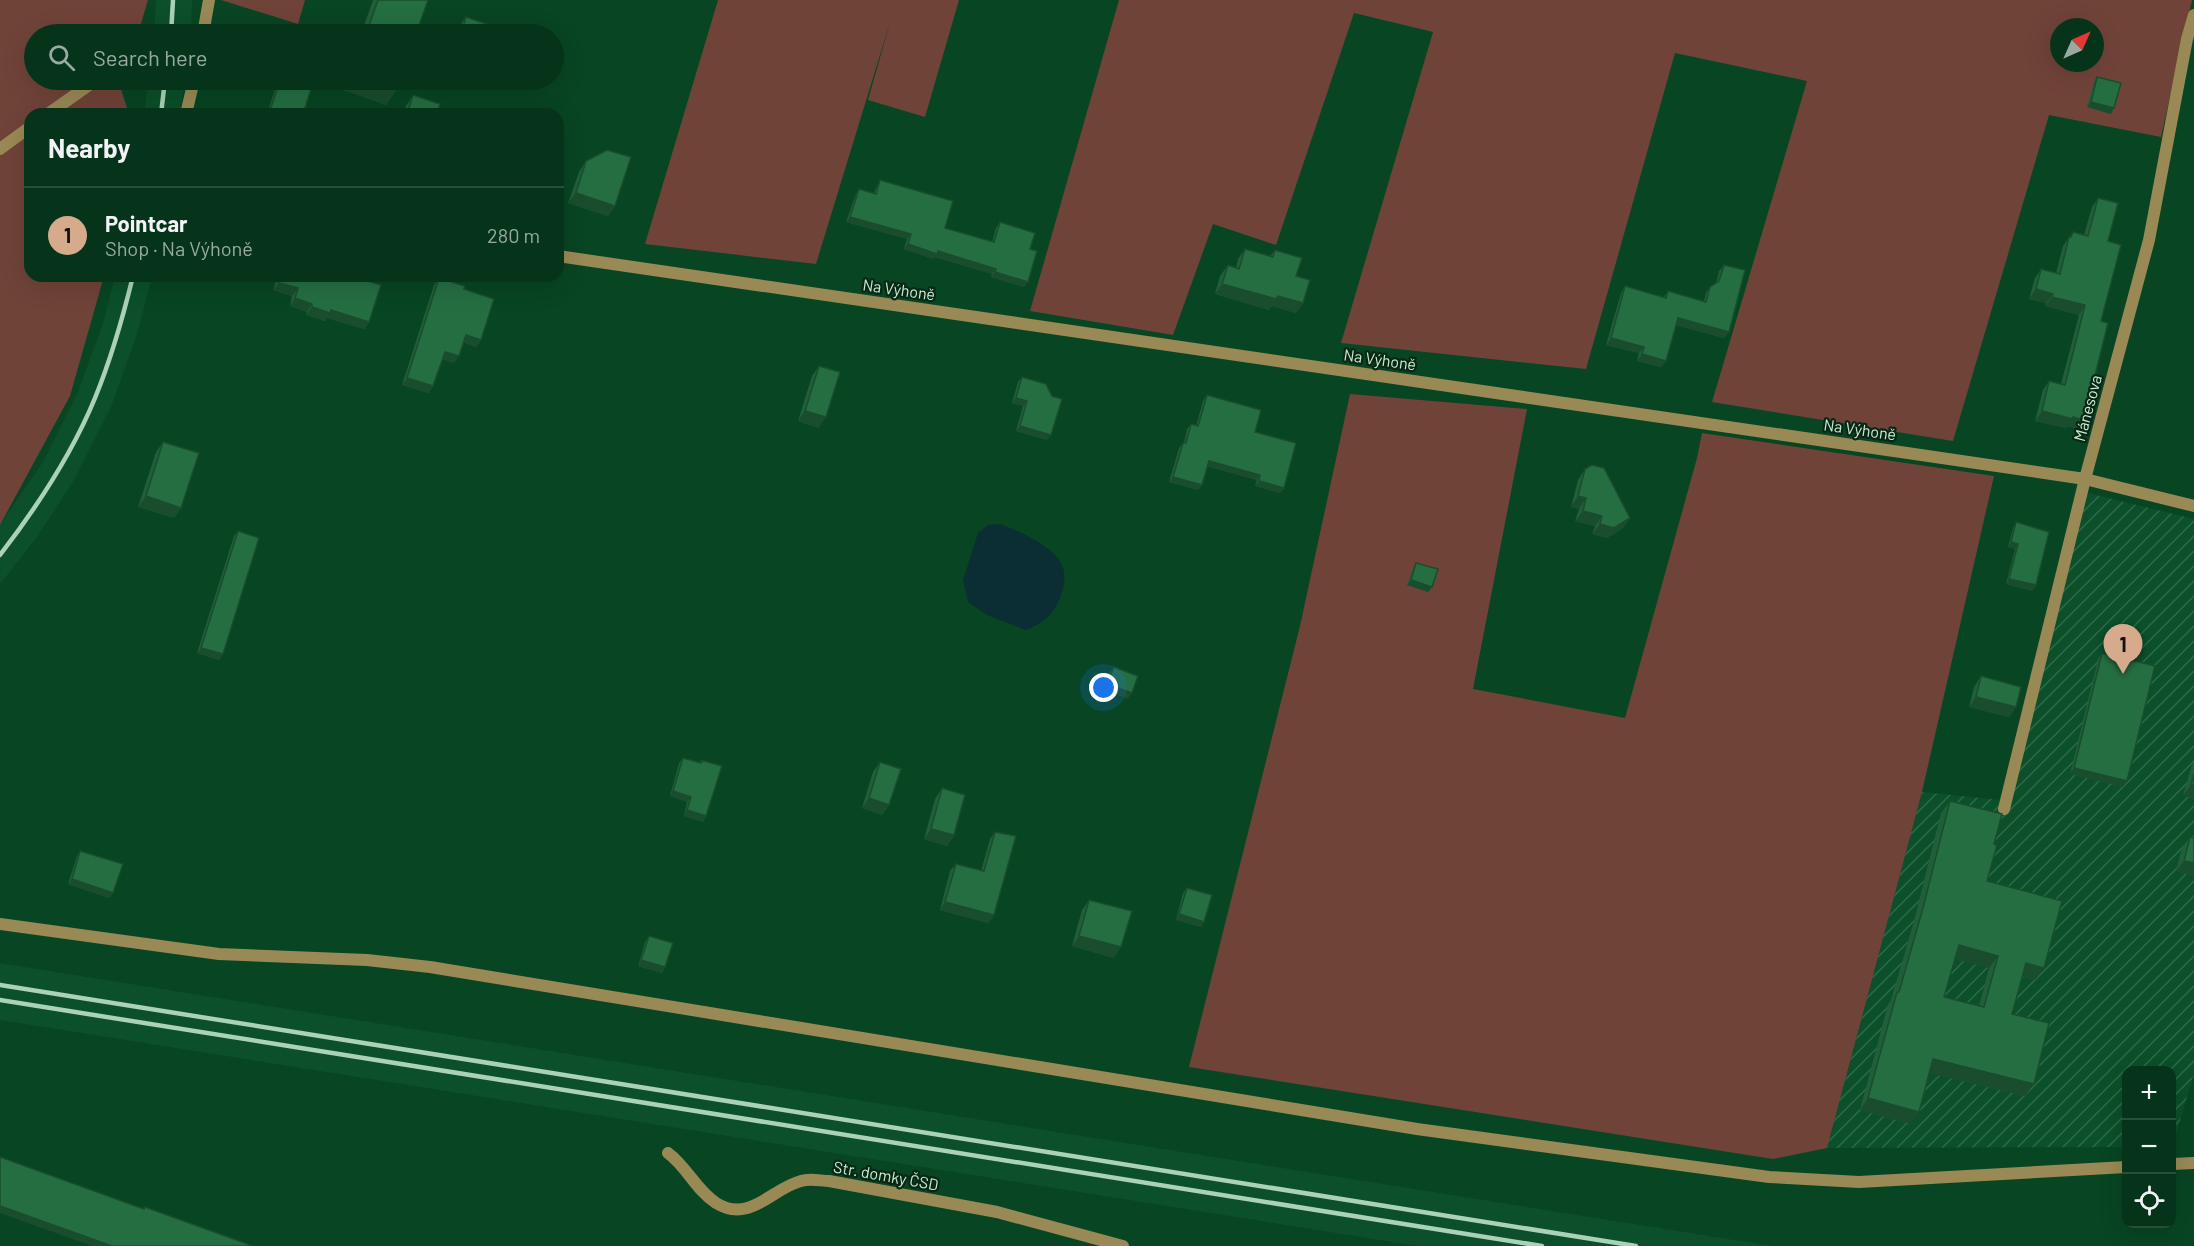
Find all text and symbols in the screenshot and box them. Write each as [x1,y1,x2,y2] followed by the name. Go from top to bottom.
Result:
[2050,18,2104,72] north arrow
[24,24,564,90] search box
[45,41,78,74] icon: search
[93,44,207,70] text: Search here
[48,132,130,163] text: Nearby
[105,210,187,236] text: Pointcar
[64,223,71,247] text: 1
[487,223,540,247] text: 280 m
[105,236,253,260] text: Shop · Na Výhoně
[861,275,937,303] street label: Na Výhoně
[1342,345,1418,373] street label: Na Výhoně
[2069,373,2105,443] street label: Mánesova
[1822,415,1898,443] street label: Na Výhoně
[2104,624,2142,674] pin: 1
[1089,673,1118,702] your location
[2122,1066,2176,1228] map controls
[2122,1066,2176,1120] button: +
[2122,1120,2176,1174] button: −
[832,1156,940,1194] street label: Str. domky ČSD
[2122,1174,2176,1228] button: locate

